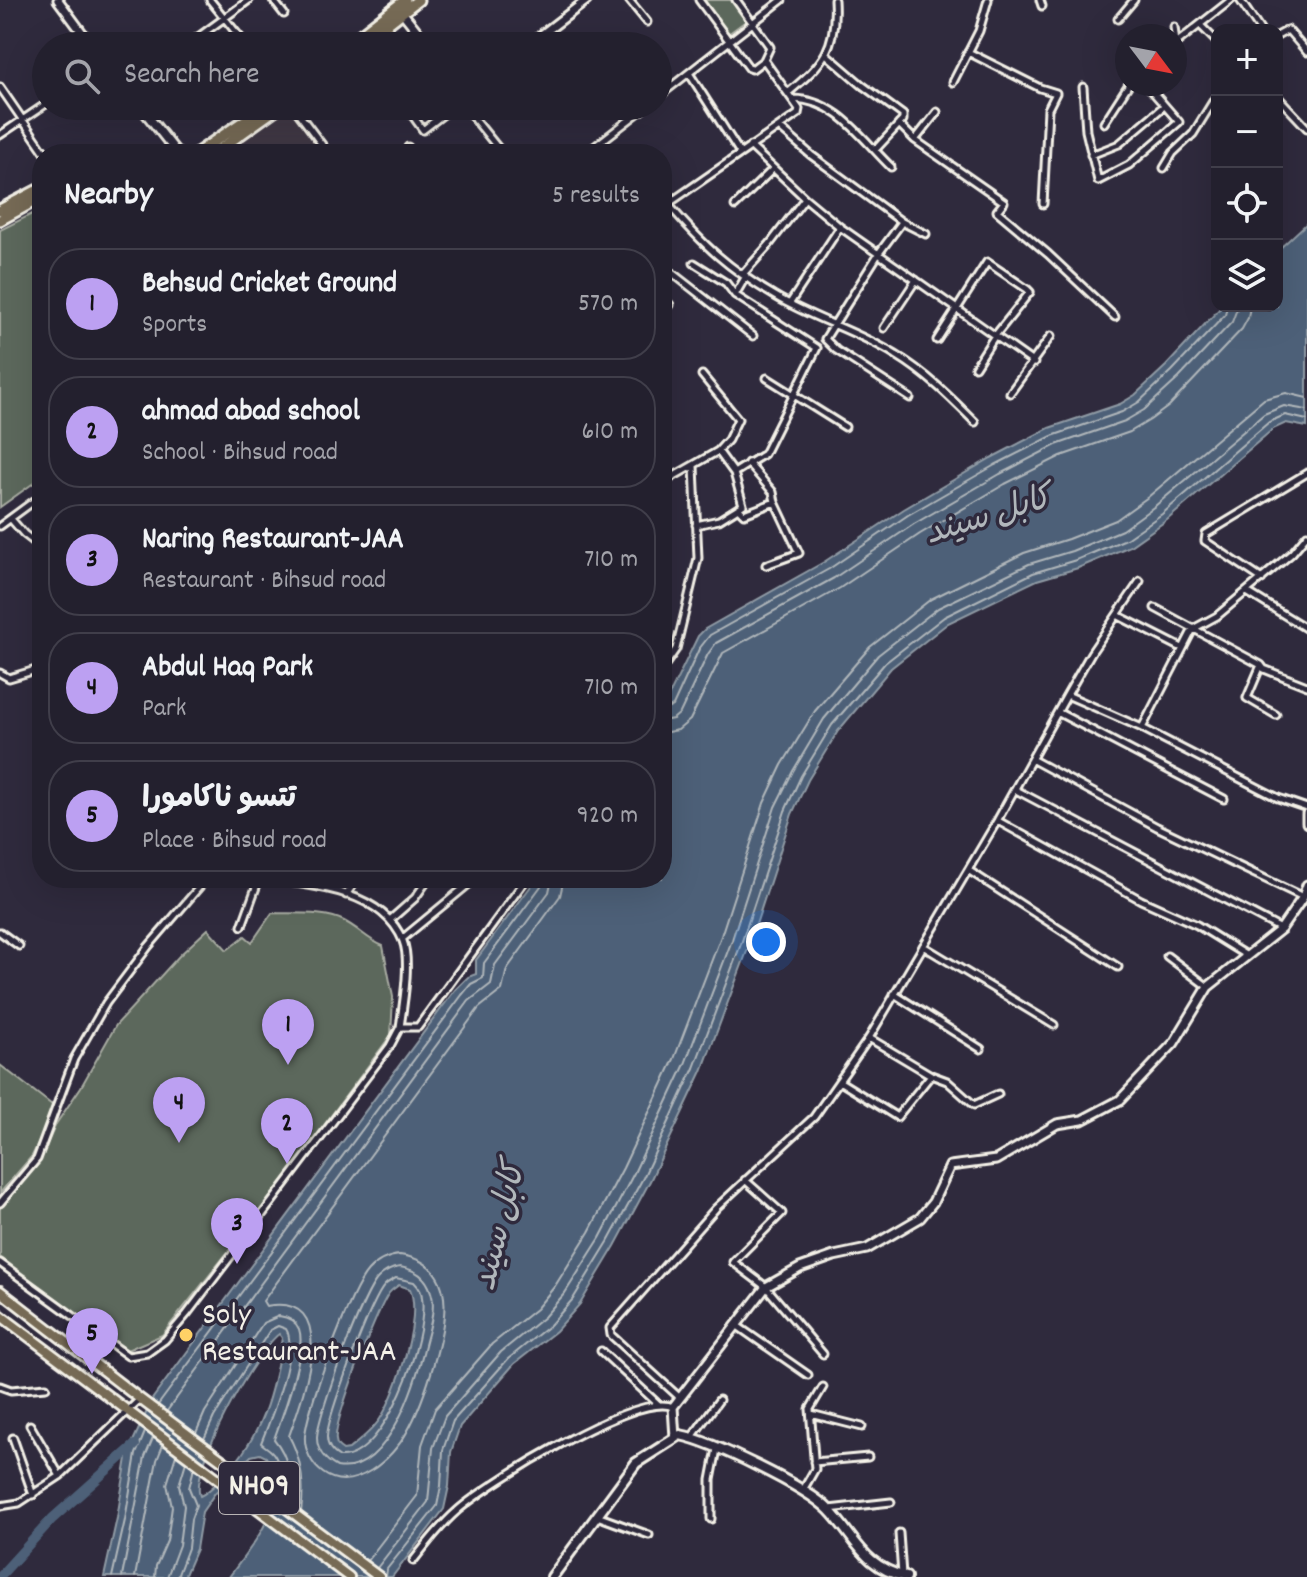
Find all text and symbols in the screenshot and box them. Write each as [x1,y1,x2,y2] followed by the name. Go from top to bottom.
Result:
[1115,24,1187,96] north arrow
[1211,24,1283,312] map controls
[1211,24,1283,96] button: +
[32,32,672,120] search box
[60,54,104,98] icon: search
[124,55,260,98] text: Search here
[1211,96,1283,168] button: −
[1211,168,1283,240] button: locate
[64,172,153,221] text: Nearby
[552,178,640,215] text: 5 results
[1211,240,1283,312] button: layers
[142,264,397,307] text: Behsud Cricket Ground
[89,286,95,323] text: 1
[578,286,638,323] text: 570 m
[142,307,207,344] text: Sports
[142,392,360,435] text: ahmad abad school
[86,414,98,451] text: 2
[582,414,638,451] text: 610 m
[142,435,338,472] text: School · Bihsud road
[920,474,1064,560] water label: کابل سيند
[142,520,404,563] text: Naring Restaurant-JAA
[86,542,98,579] text: 3
[584,542,638,579] text: 710 m
[142,563,386,600] text: Restaurant · Bihsud road
[142,648,313,691] text: Abdul Haq Park
[87,670,97,707] text: 4
[584,670,638,707] text: 710 m
[142,691,186,728] text: Park
[142,779,296,822] text: تتسو ناکامورا
[86,798,98,835] text: 5
[577,798,638,835] text: 920 m
[142,823,327,860] text: Place · Bihsud road
[746,922,786,962] your location
[262,999,314,1065] pin: 1
[153,1077,205,1143] pin: 4
[261,1098,313,1164] pin: 2
[462,1153,543,1296] water label: کابل سيند
[211,1198,263,1264] pin: 3
[202,1294,397,1377] place label: Soly Restaurant-JAA
[66,1308,118,1374] pin: 5
[177,1326,195,1344] marker: Soly Restaurant-JAA
[219,1462,299,1514] road number: NH09

